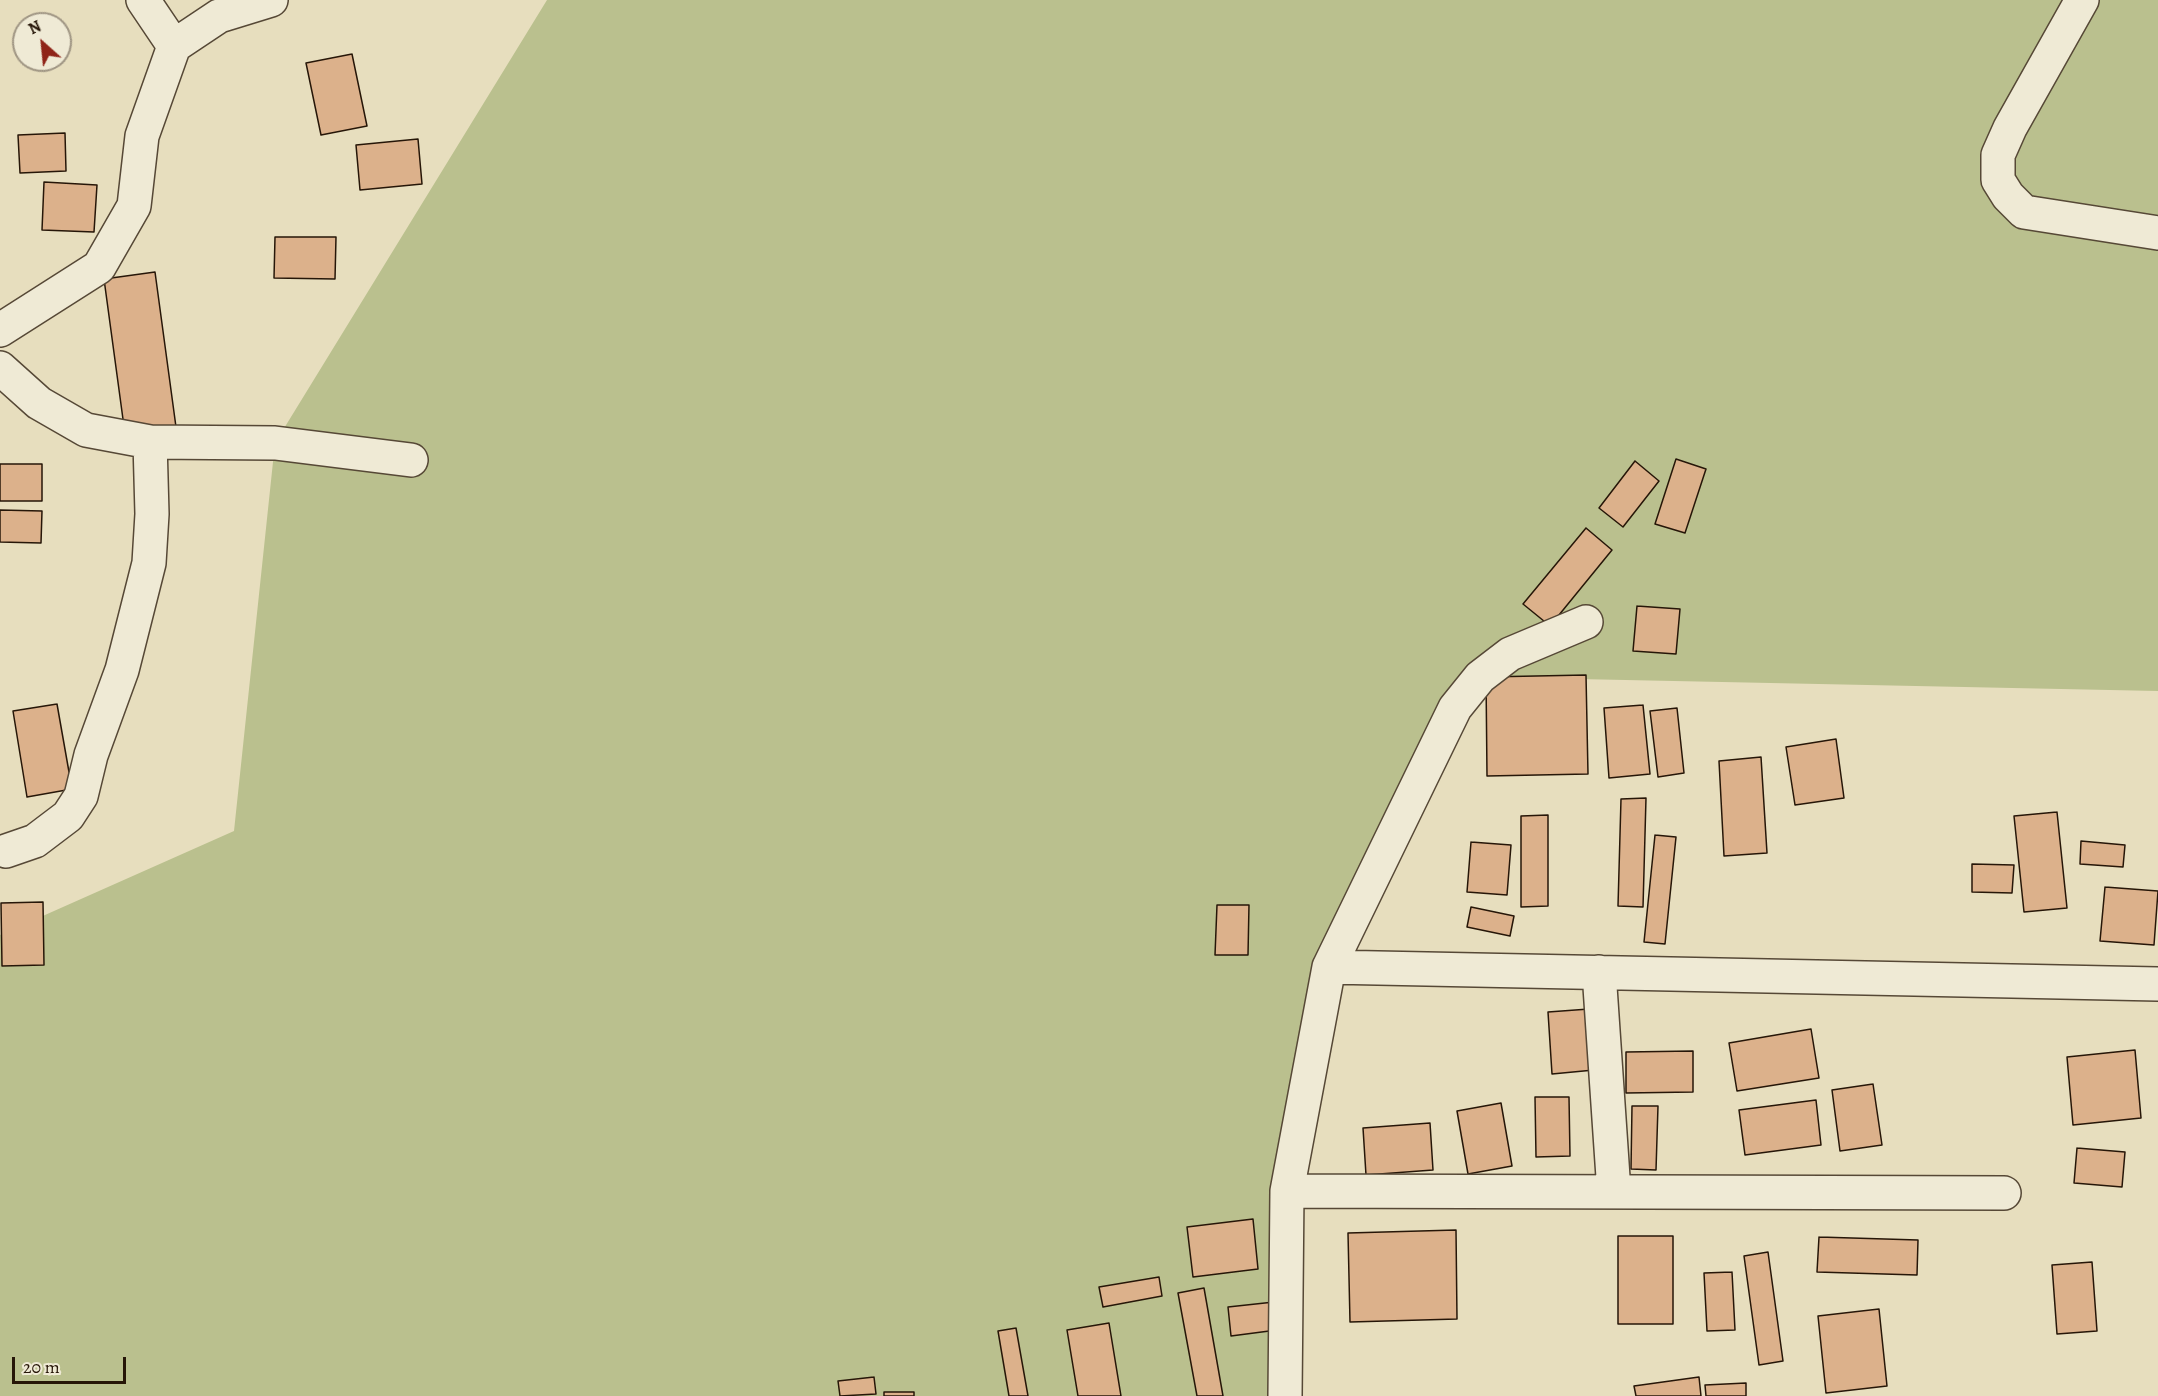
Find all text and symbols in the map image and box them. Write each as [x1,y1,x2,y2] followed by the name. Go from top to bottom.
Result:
[12,12,72,72] north arrow
[25,15,45,40] text: N
[15,1345,129,1383] scale bar
[23,1355,60,1379] text: 20 m

